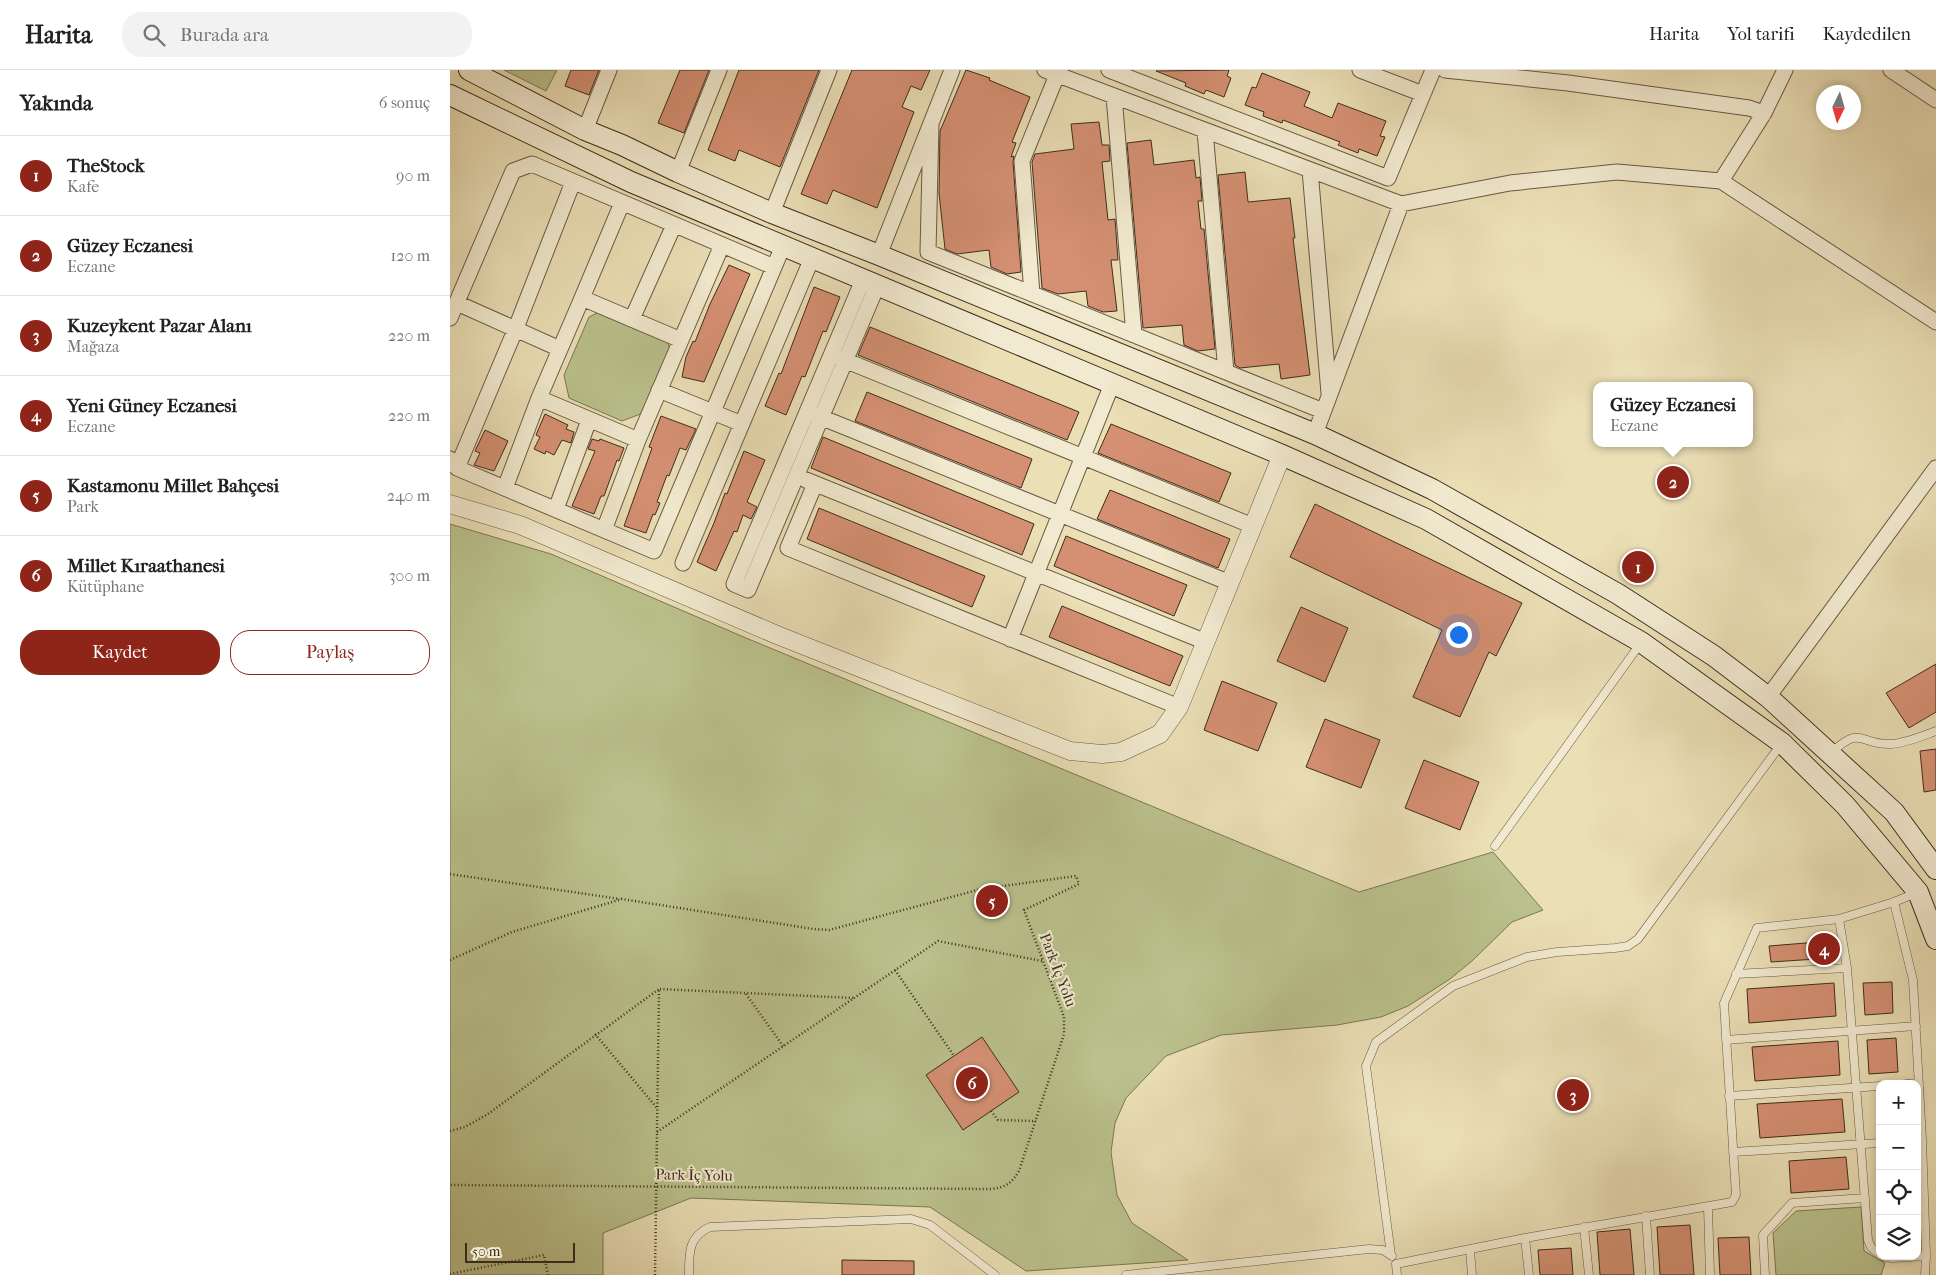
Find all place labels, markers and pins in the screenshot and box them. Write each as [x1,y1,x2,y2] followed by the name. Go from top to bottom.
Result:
[1657,463,1689,501] pin: 2
[1622,548,1654,586] pin: 1
[976,882,1008,920] pin: 5
[1808,930,1840,968] pin: 4
[956,1064,988,1102] pin: 6
[1557,1076,1589,1114] pin: 3

